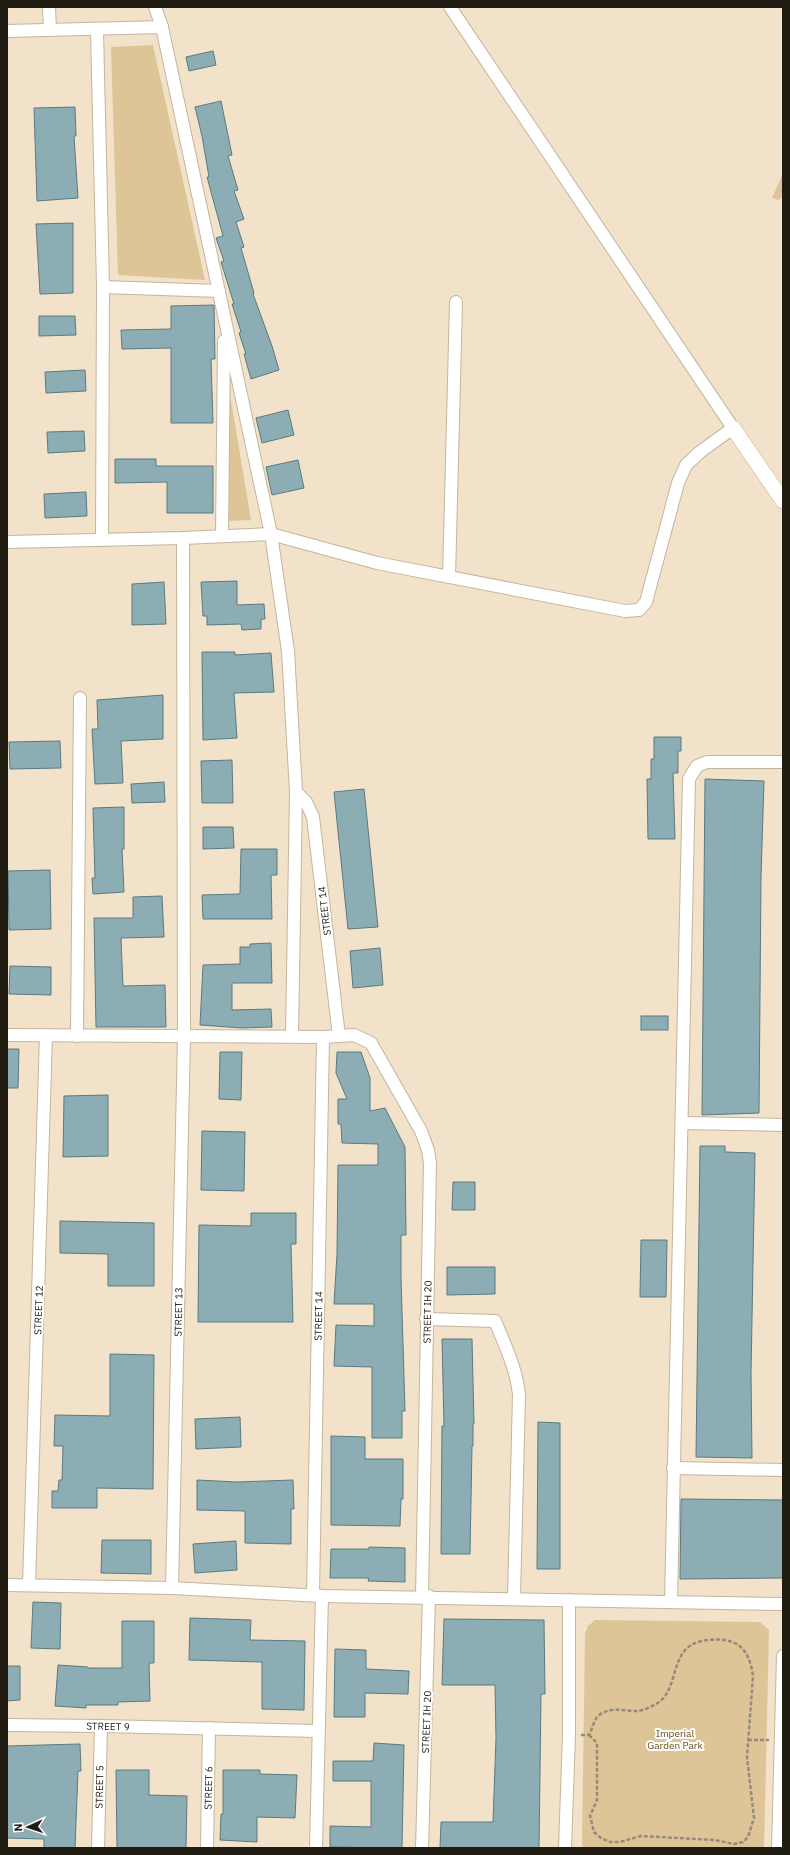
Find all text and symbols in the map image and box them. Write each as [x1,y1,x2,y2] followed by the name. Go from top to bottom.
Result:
[315,886,334,936] street label: STREET 14
[420,1280,435,1344] street label: STREET IH 20
[31,1285,46,1335] street label: STREET 12
[172,1287,185,1337] street label: STREET 13
[312,1291,325,1341] street label: STREET 14
[419,1690,434,1754] street label: STREET IH 20
[86,1720,130,1733] street label: STREET 9
[647,1727,703,1752] park label: Imperial Garden Park
[93,1765,106,1809] street label: STREET 5
[202,1766,215,1810] street label: STREET 6
[8,1807,48,1847] north arrow
[11,1823,25,1832] text: N

